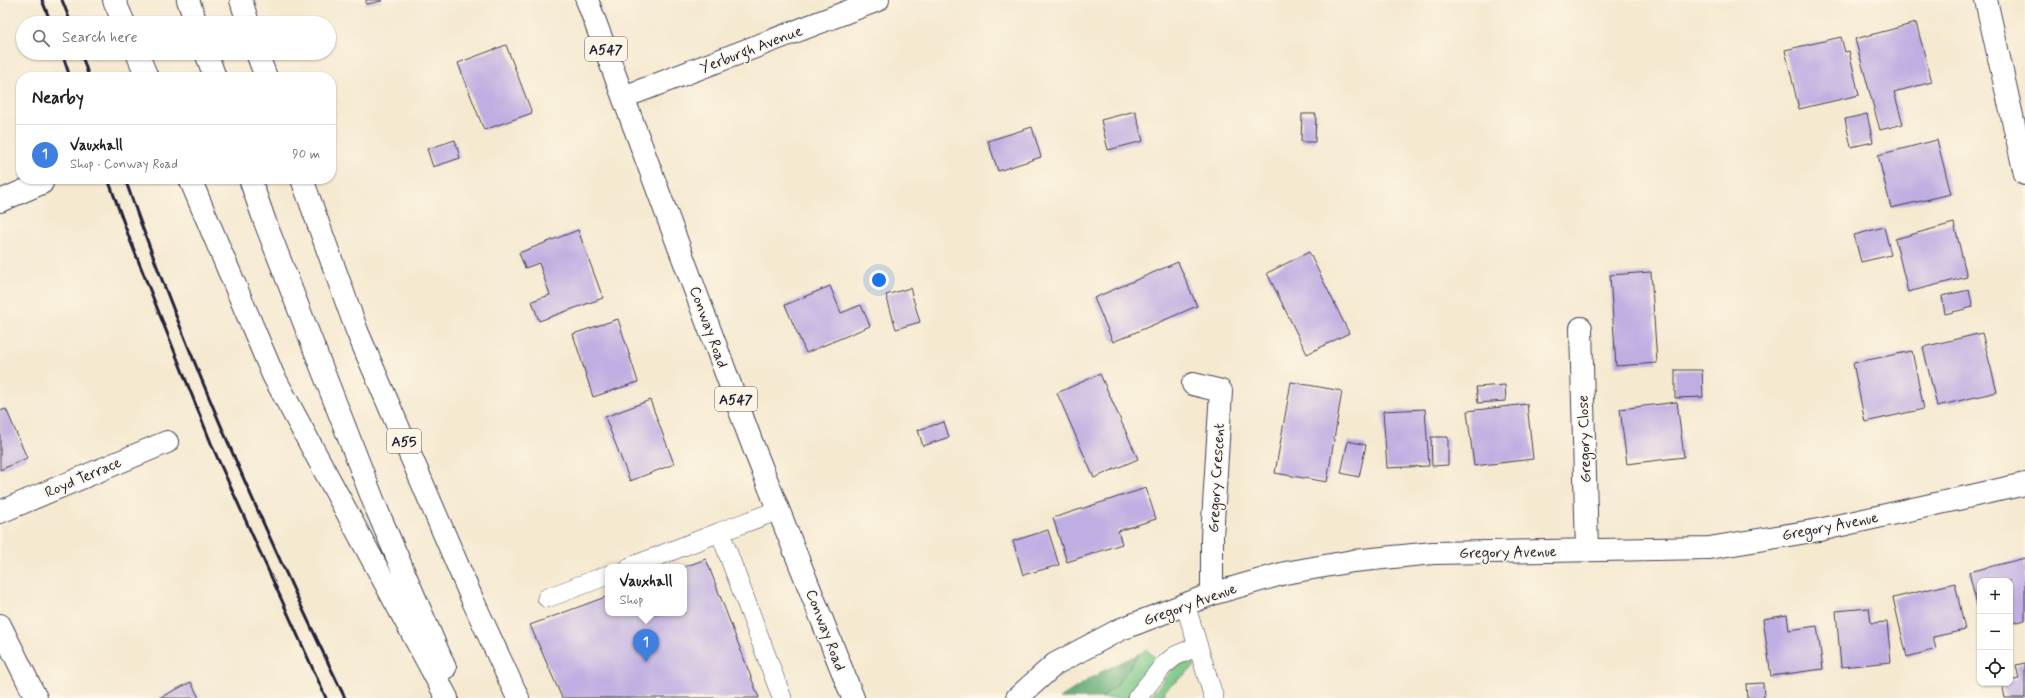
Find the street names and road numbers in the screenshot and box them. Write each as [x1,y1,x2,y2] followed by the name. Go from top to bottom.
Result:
[697,21,806,80] street label: Yerburgh Avenue
[585,37,627,61] road number: A547
[684,284,732,371] street label: Conway Road
[715,387,757,411] road number: A547
[1573,395,1598,483] street label: Gregory Close
[1204,422,1231,533] street label: Gregory Crescent
[387,429,421,453] road number: A55
[42,453,125,503] street label: Royd Terrace
[1780,508,1880,547] street label: Gregory Avenue
[1459,542,1557,565] street label: Gregory Avenue
[1141,579,1240,632] street label: Gregory Avenue
[800,587,850,674] street label: Conway Road

